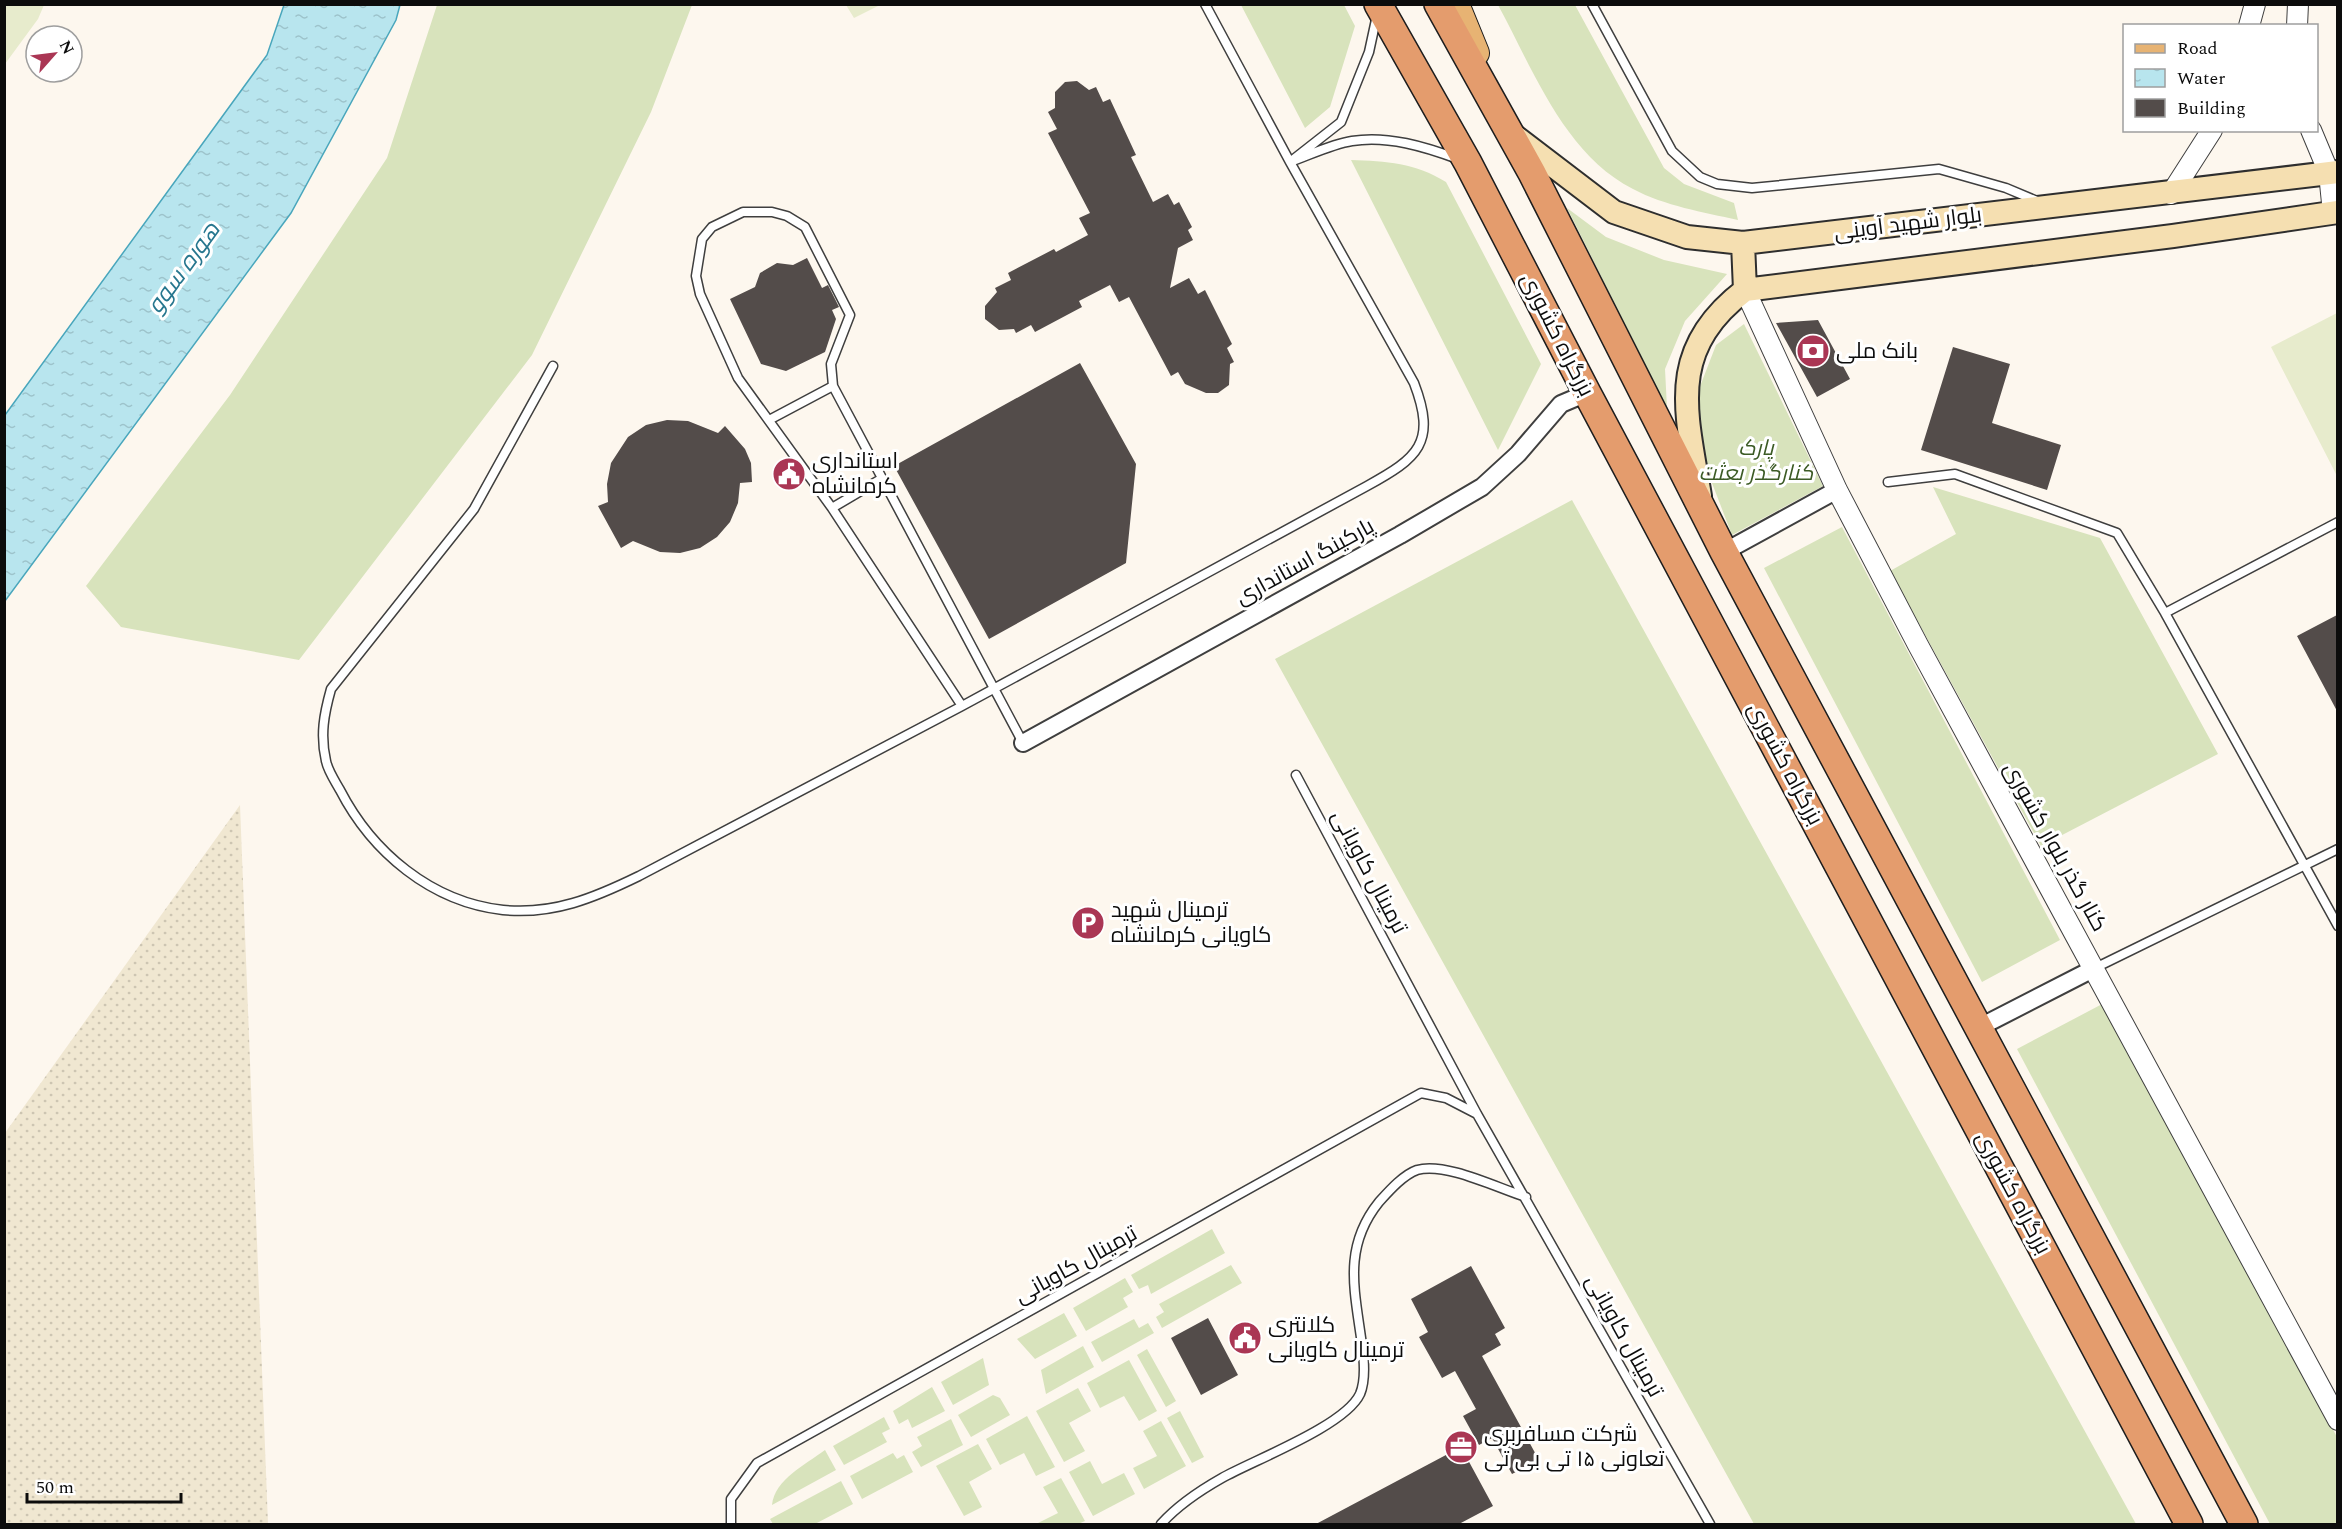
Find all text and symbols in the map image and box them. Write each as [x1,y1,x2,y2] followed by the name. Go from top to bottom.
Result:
[24,24,84,84] north arrow
[2123,24,2318,132] legend
[2177,35,2218,62] text: Road
[53,36,80,59] text: N
[2177,65,2225,92] text: Water
[2177,95,2246,122] text: Building
[1832,199,1984,249] street label: بلوار شهید آوینی
[138,214,230,321] water label: هوره سوو
[1512,267,1602,403] street label: بزرگراه کشوری
[1795,333,1831,369] bank icon: بانک ملی
[1836,335,1918,368] place label: بانک ملی
[1699,432,1813,490] park label: پارک کنارگذر بعثت
[812,445,898,503] place label: استانداری کرمانشاه
[771,456,807,492] public building icon: استانداری کرمانشاه
[1229,510,1381,614] street label: پارکینگ استانداری
[1739,697,1831,831] street label: بزرگراه کشوری
[1995,756,2115,938] street label: کنار گذر بلوار کشوری
[1322,804,1416,940] street label: ترمینال کاویانی
[1111,894,1272,952] place label: ترمینال شهید کاویانی کرمانشاه
[1070,905,1106,941] parking icon: ترمینال شهید کاویانی کرمانشاه
[1967,1126,2059,1260] street label: بزرگراه کشوری
[1008,1218,1144,1312] street label: ترمینال کاویانی
[1577,1268,1671,1404] street label: ترمینال کاویانی
[1268,1309,1404,1367] place label: کلانتری ترمینال کاویانی
[1227,1320,1263,1356] public building icon: کلانتری ترمینال کاویانی
[1484,1418,1665,1476] place label: شرکت مسافربری تعاونی ۱۵ تی بی تی
[1443,1429,1479,1465] office icon: شرکت مسافربری تعاونی ۱۵ تی بی تی
[27,1466,182,1504] scale bar
[36,1474,74,1501] text: 50 m

